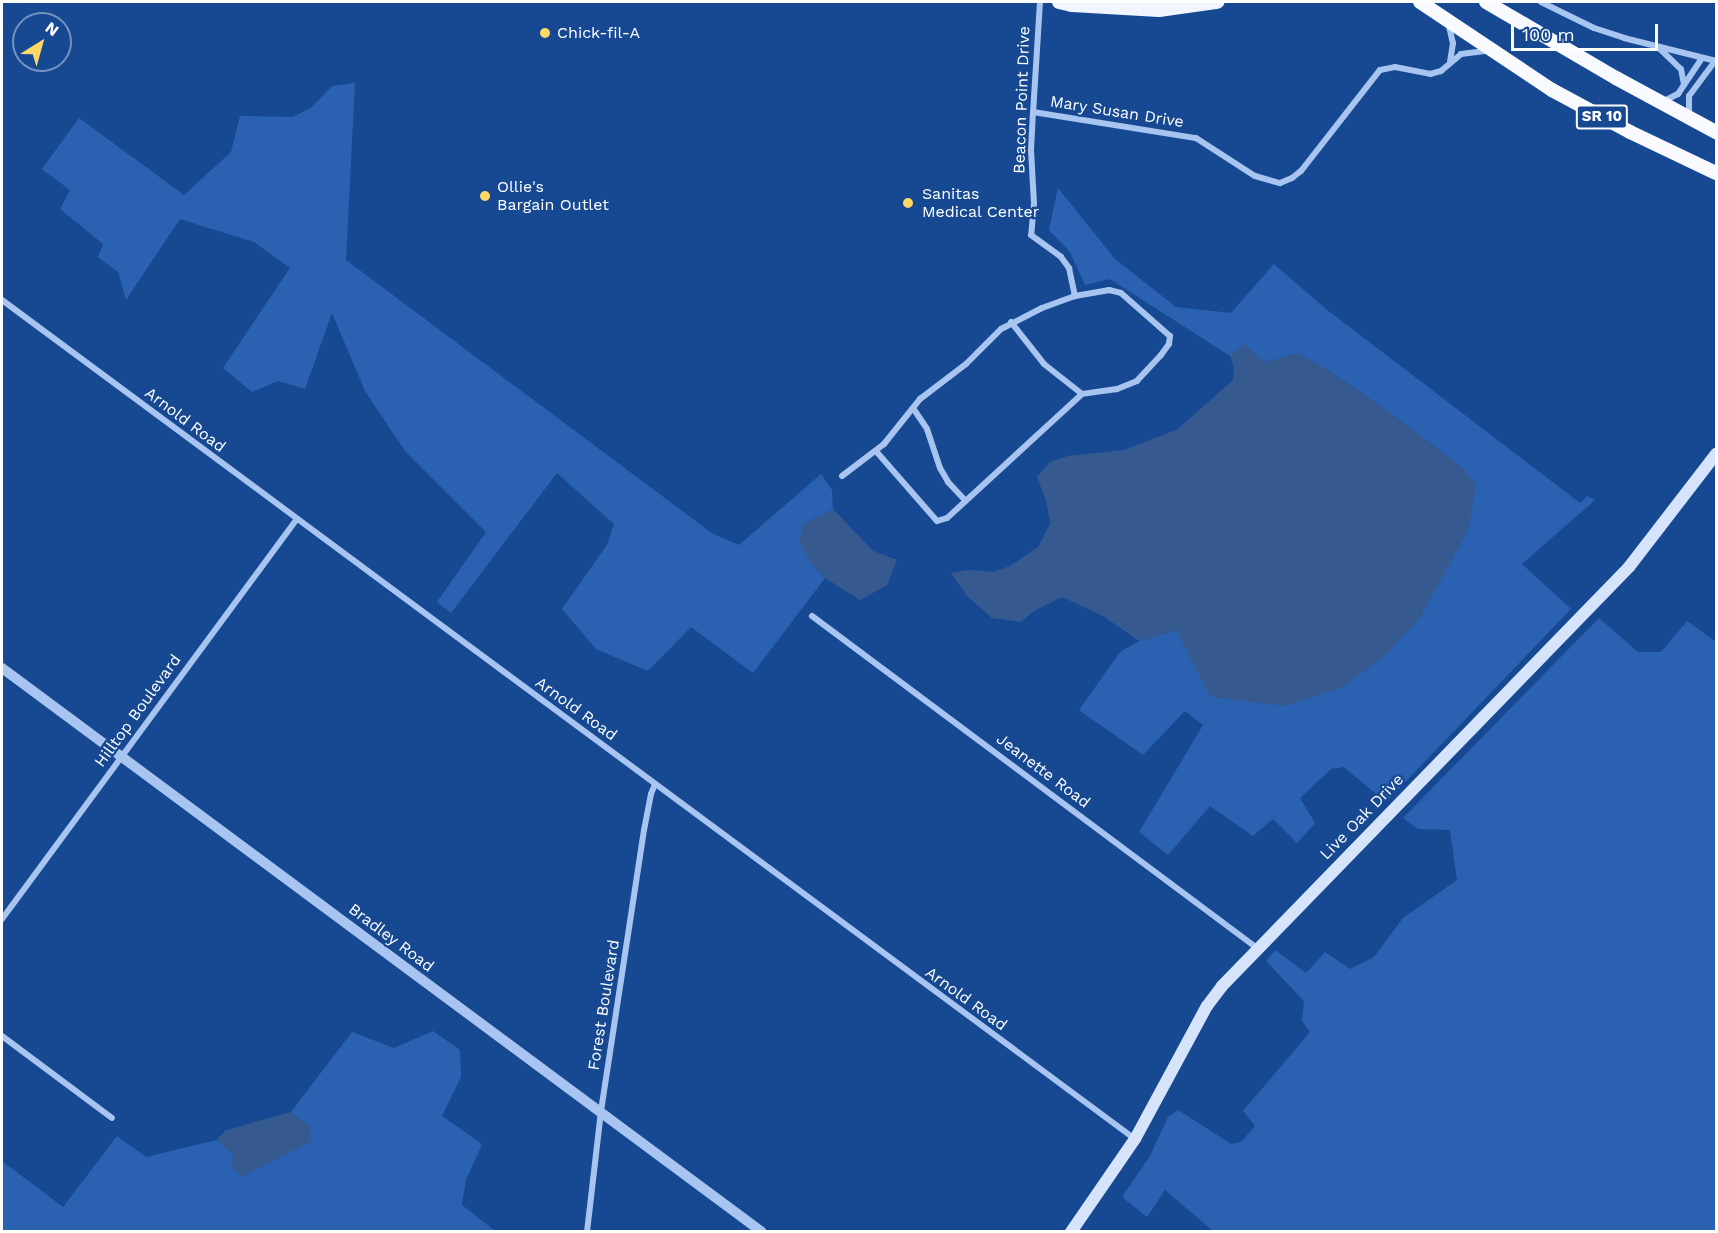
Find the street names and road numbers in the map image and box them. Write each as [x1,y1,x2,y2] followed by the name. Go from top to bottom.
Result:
[1010,26,1034,174] street label: Beacon Point Drive
[1049,92,1185,132] street label: Mary Susan Drive
[1575,105,1629,129] road number: SR 10
[141,383,229,457] street label: Arnold Road
[91,651,185,771] street label: Hilltop Boulevard
[532,673,620,745] street label: Arnold Road
[992,730,1094,812] street label: Jeanette Road
[1316,770,1408,864] street label: Live Oak Drive
[344,900,438,976] street label: Bradley Road
[584,938,624,1072] street label: Forest Boulevard
[922,963,1010,1035] street label: Arnold Road

